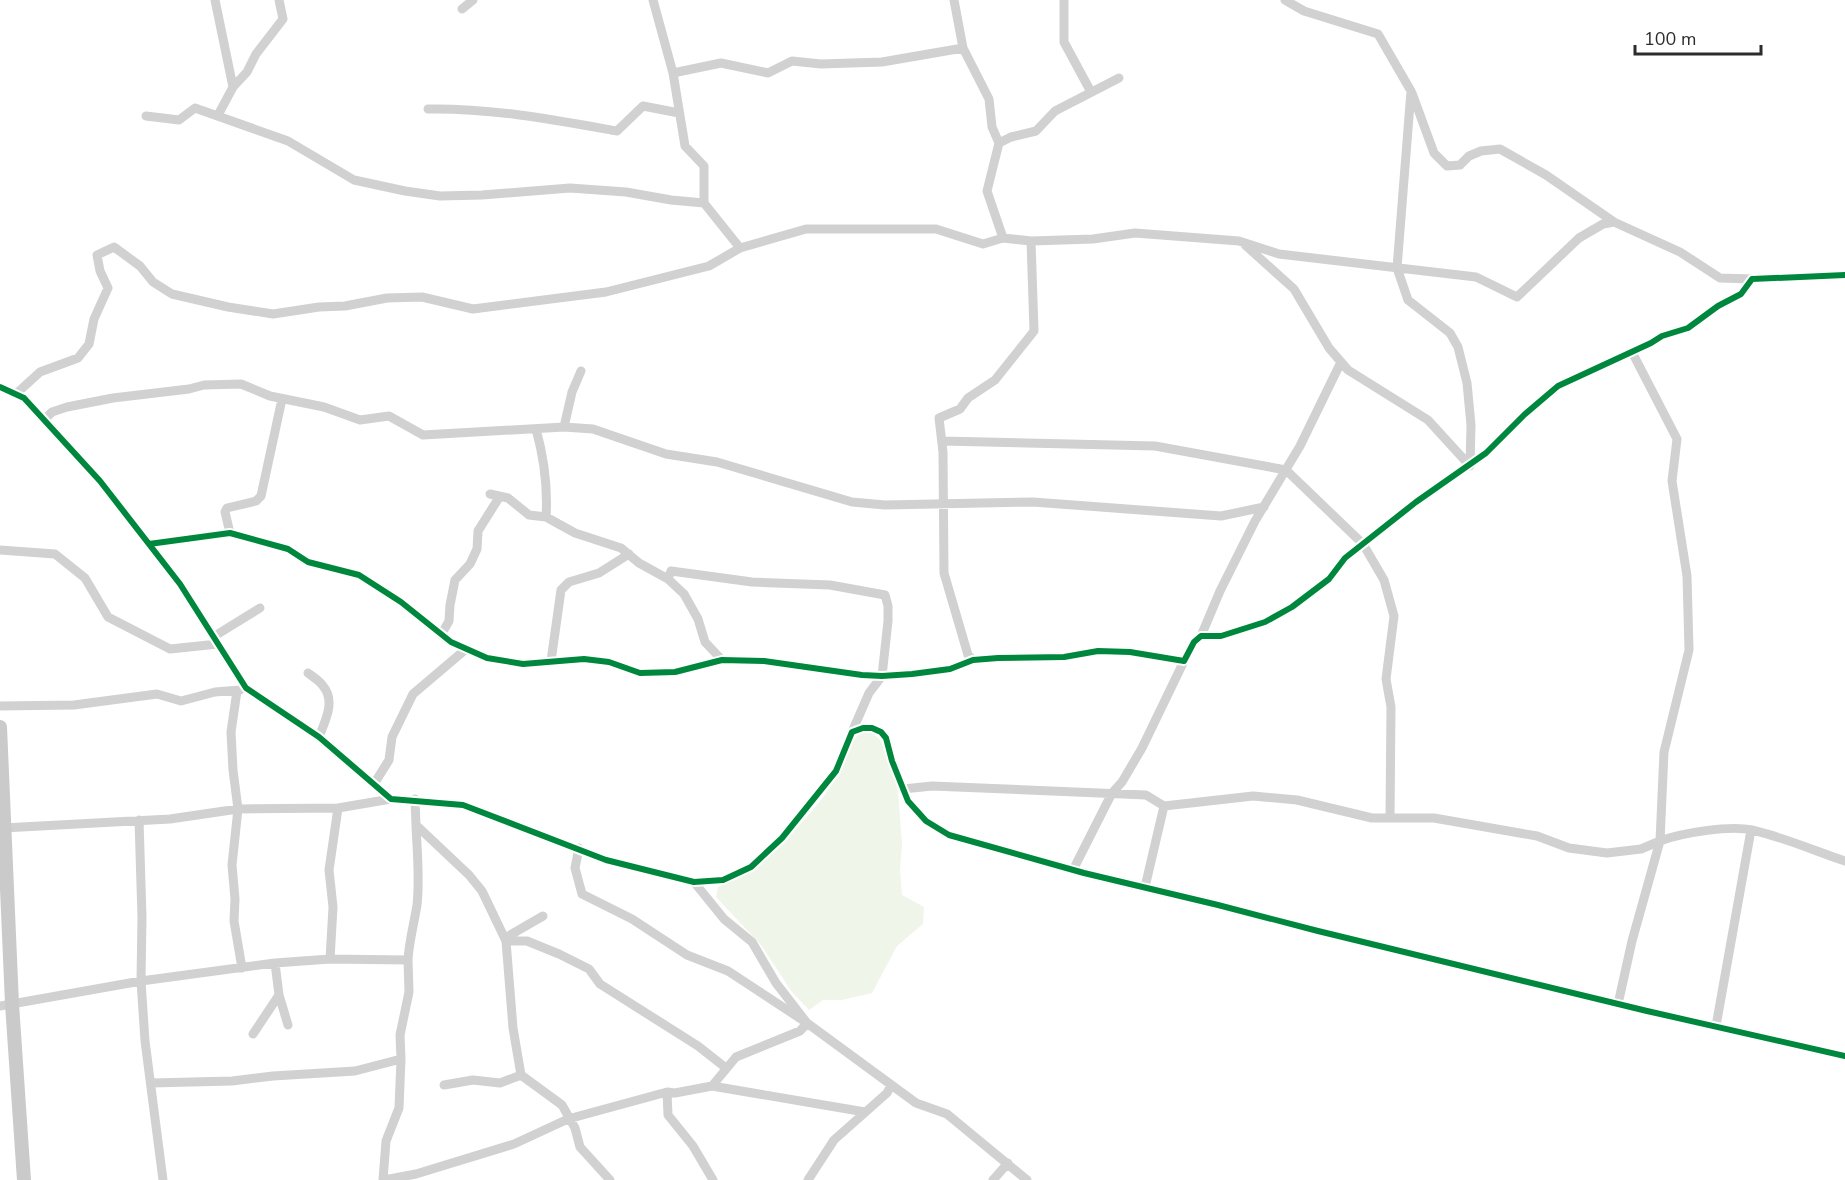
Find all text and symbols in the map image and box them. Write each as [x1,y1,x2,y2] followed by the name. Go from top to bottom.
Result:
[1635,18,1761,56] scale bar
[1644,27,1696,51] text: 100 m

